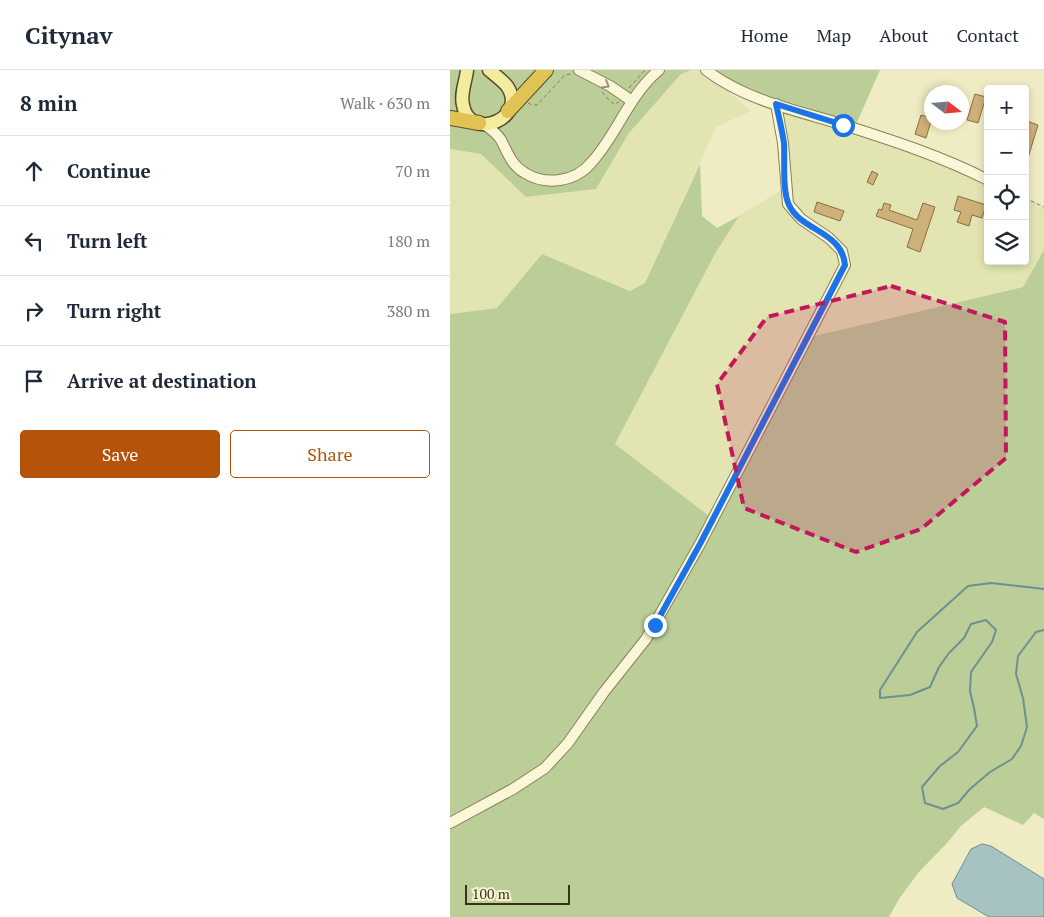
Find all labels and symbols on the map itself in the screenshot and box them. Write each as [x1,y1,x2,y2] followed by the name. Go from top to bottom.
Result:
[601,78,610,88] one-way arrow
[924,85,969,130] north arrow
[832,114,855,137] route start
[644,614,667,637] route end
[465,882,570,905] scale bar

